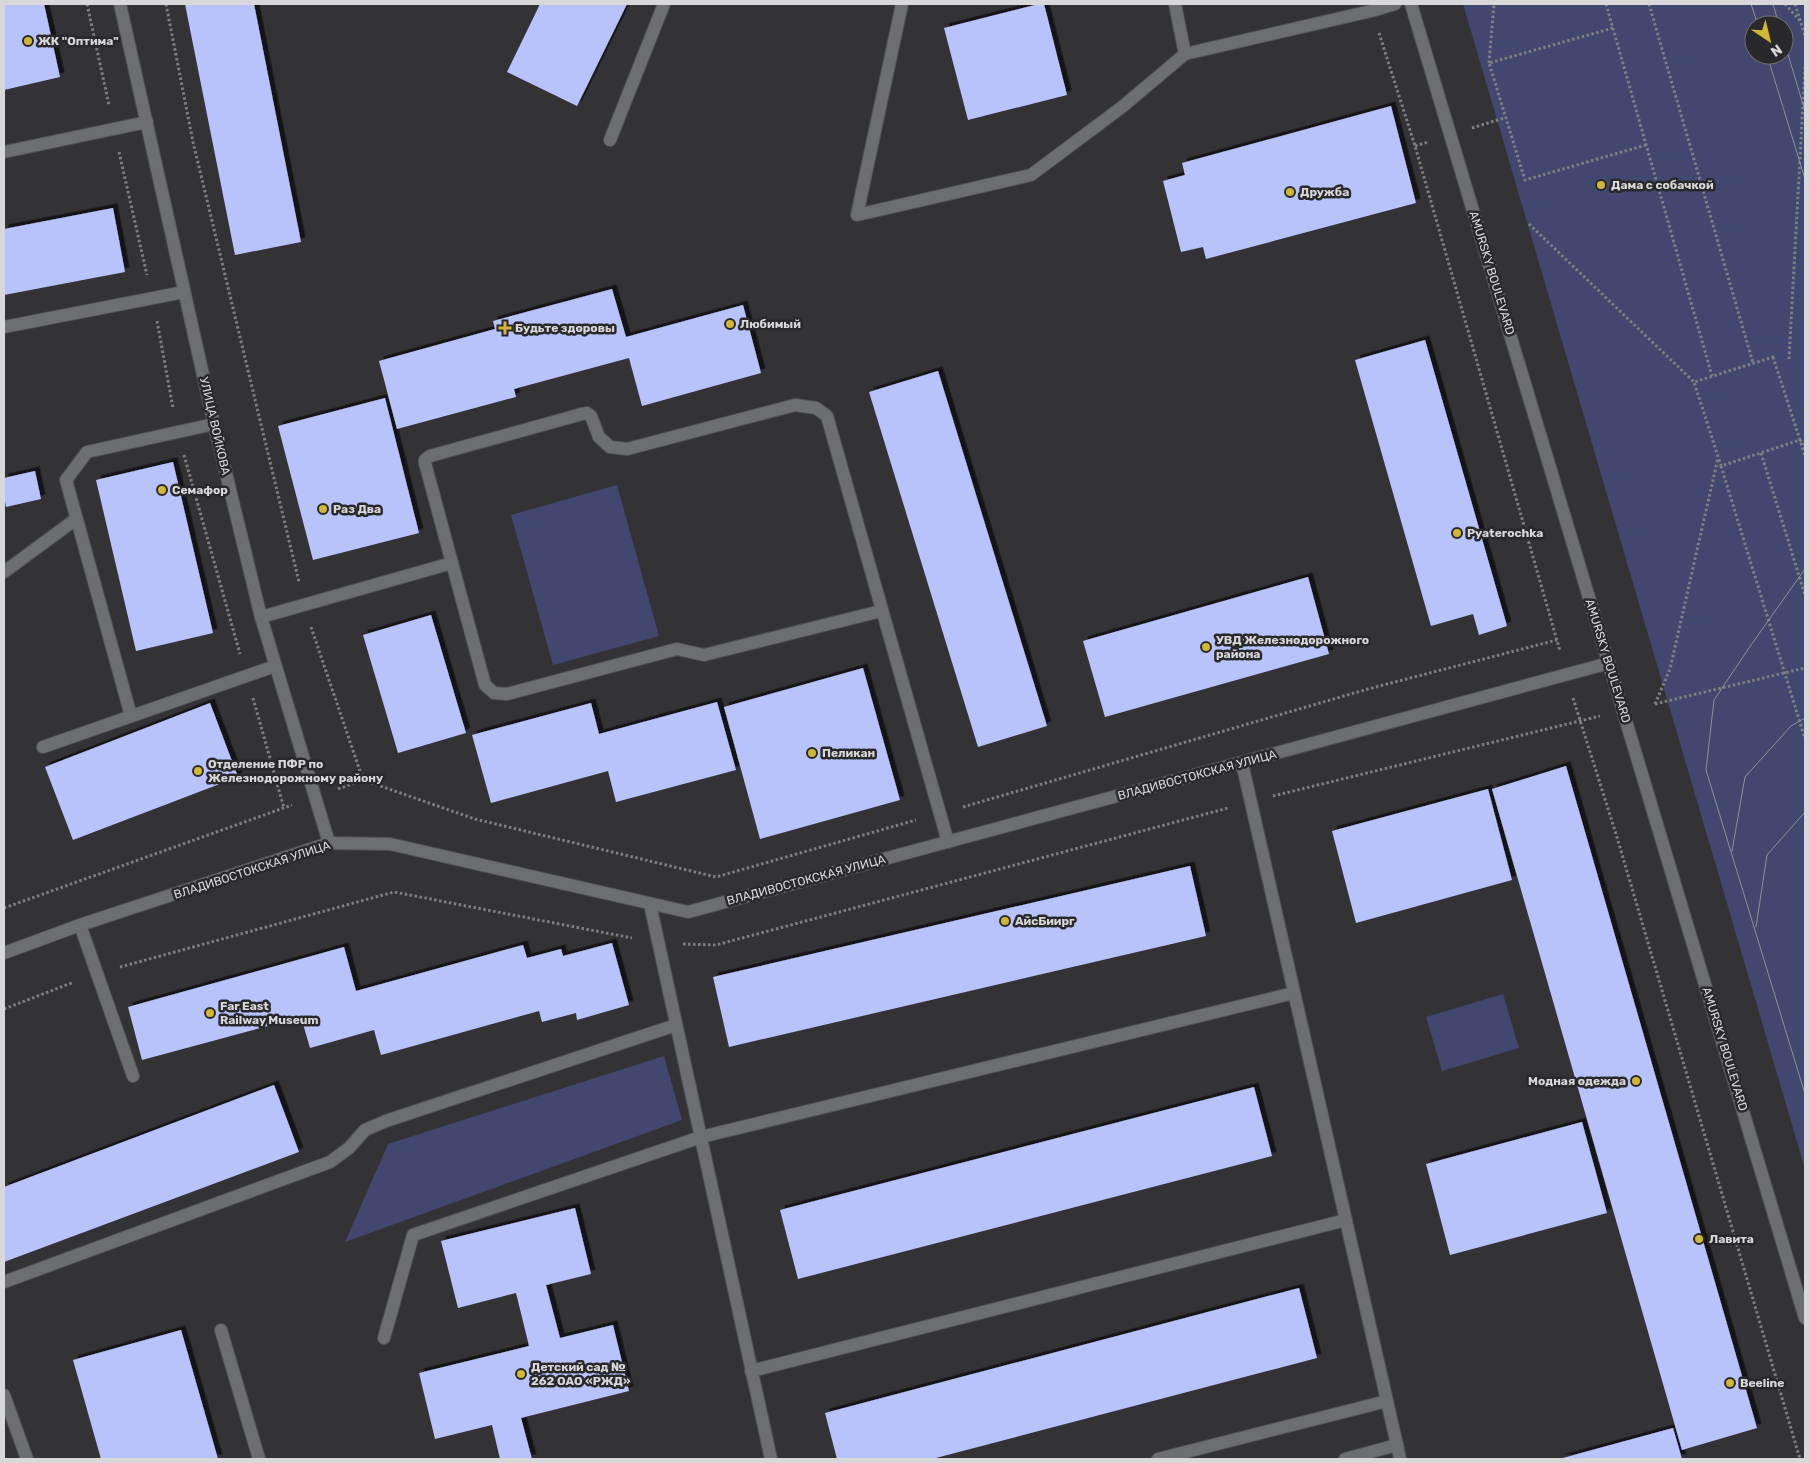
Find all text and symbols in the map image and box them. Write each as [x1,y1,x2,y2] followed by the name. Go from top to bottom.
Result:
[1744,15,1794,65] north arrow
[38,34,119,48] place label: ЖК "Оптима"
[22,35,34,47] marker: ЖК "Оптима"
[1767,40,1785,60] text: N
[1611,178,1714,192] place label: Дама с собачкой
[1595,179,1607,191] marker: Дама с собачкой
[1300,185,1349,199] place label: Дружба
[1284,186,1296,198] marker: Дружба
[1466,209,1518,337] street label: AMURSKY BOULEVARD
[740,317,801,331] place label: Любимый
[724,318,736,330] marker: Любимый
[515,321,615,335] place label: Будьте здоровы
[499,322,511,334] marker: Будьте здоровы
[197,376,233,476] street label: УЛИЦА ВОЙКОВА
[172,483,228,497] place label: Семафор
[156,484,168,496] marker: Семафор
[333,502,381,516] place label: Раз Два
[317,503,329,515] marker: Раз Два
[1467,526,1543,540] place label: Pyaterochka
[1451,527,1463,539] marker: Pyaterochka
[1582,597,1634,725] street label: AMURSKY BOULEVARD
[1216,633,1369,661] place label: УВД Железнодорожного района
[1200,641,1212,653] marker: УВД Железнодорожного района
[822,746,875,760] place label: Пеликан
[806,747,818,759] marker: Пеликан
[1116,747,1278,803] street label: ВЛАДИВОСТОКСКАЯ УЛИЦА
[208,757,383,785] place label: Отделение ПФР по Железнодорожному району
[192,765,204,777] marker: Отделение ПФР по Железнодорожному району
[172,838,332,902] street label: ВЛАДИВОСТОКСКАЯ УЛИЦА
[725,852,887,908] street label: ВЛАДИВОСТОКСКАЯ УЛИЦА
[1015,914,1075,928] place label: АйсБиирг
[999,915,1011,927] marker: АйсБиирг
[1699,985,1751,1113] street label: AMURSKY BOULEVARD
[220,999,318,1027] place label: Far East Railway Museum
[204,1007,216,1019] marker: Far East Railway Museum
[1528,1074,1626,1088] place label: Модная одежда
[1630,1075,1642,1087] marker: Модная одежда
[1709,1232,1754,1246] place label: Лавита
[1693,1233,1705,1245] marker: Лавита
[531,1360,631,1388] place label: Детский сад № 262 ОАО «РЖД»
[515,1368,527,1380] marker: Детский сад № 262 ОАО «РЖД»
[1740,1376,1784,1390] place label: Beeline
[1724,1377,1736,1389] marker: Beeline

